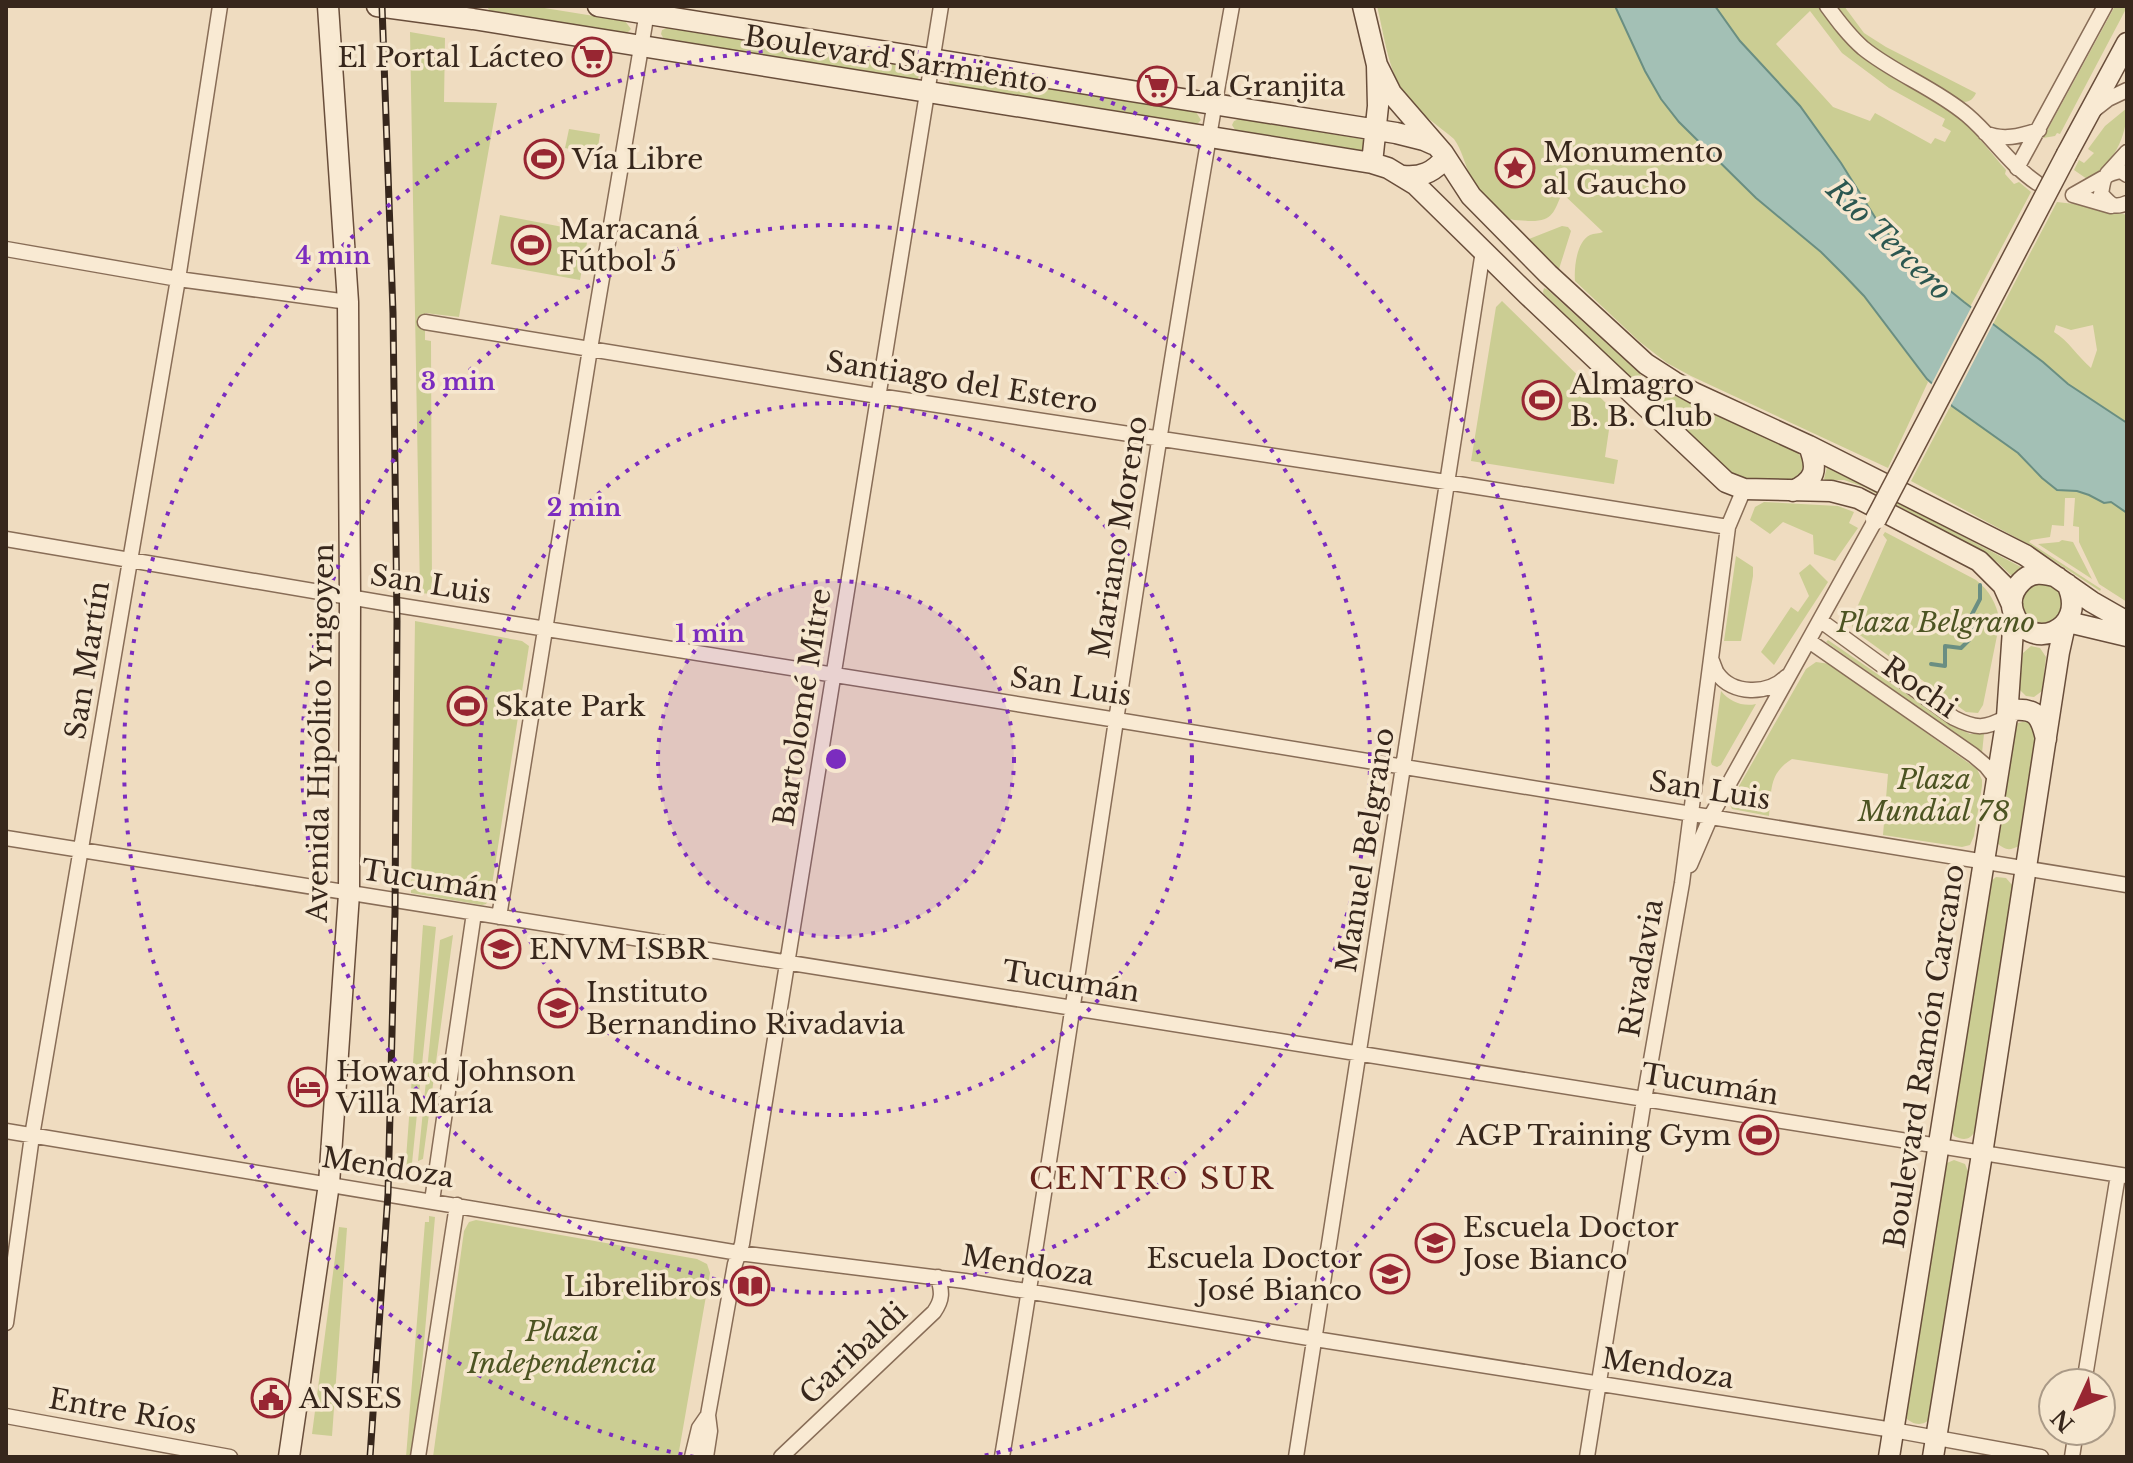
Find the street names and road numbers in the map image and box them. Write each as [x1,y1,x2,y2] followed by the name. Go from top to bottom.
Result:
[742,18,1050,101] street label: Boulevard Sarmiento
[824,344,1100,421] street label: Santiago del Estero
[1082,413,1155,661] street label: Mariano Moreno
[300,543,341,924] street label: Avenida Hipólito Yrigoyen
[368,558,494,611] street label: San Luis
[58,578,117,742] street label: San Martín
[766,586,839,829] street label: Bartolomé Mitre
[1875,649,1964,726] street label: Rochi
[1008,660,1134,713] street label: San Luis
[1329,725,1402,975] street label: Manuel Belgrano
[1647,764,1773,817] street label: San Luis
[359,852,501,909] street label: Tucumán
[1877,862,1972,1250] street label: Boulevard Ramón Carcano
[1612,896,1671,1040] street label: Rivadavia
[1000,953,1142,1010] street label: Tucumán
[1639,1056,1781,1113] street label: Tucumán
[319,1140,457,1195] street label: Mendoza
[959,1238,1097,1293] street label: Mendoza
[792,1295,914,1412] street label: Garibaldi
[1599,1341,1737,1396] street label: Mendoza
[46,1381,200,1442] street label: Entre Ríos

